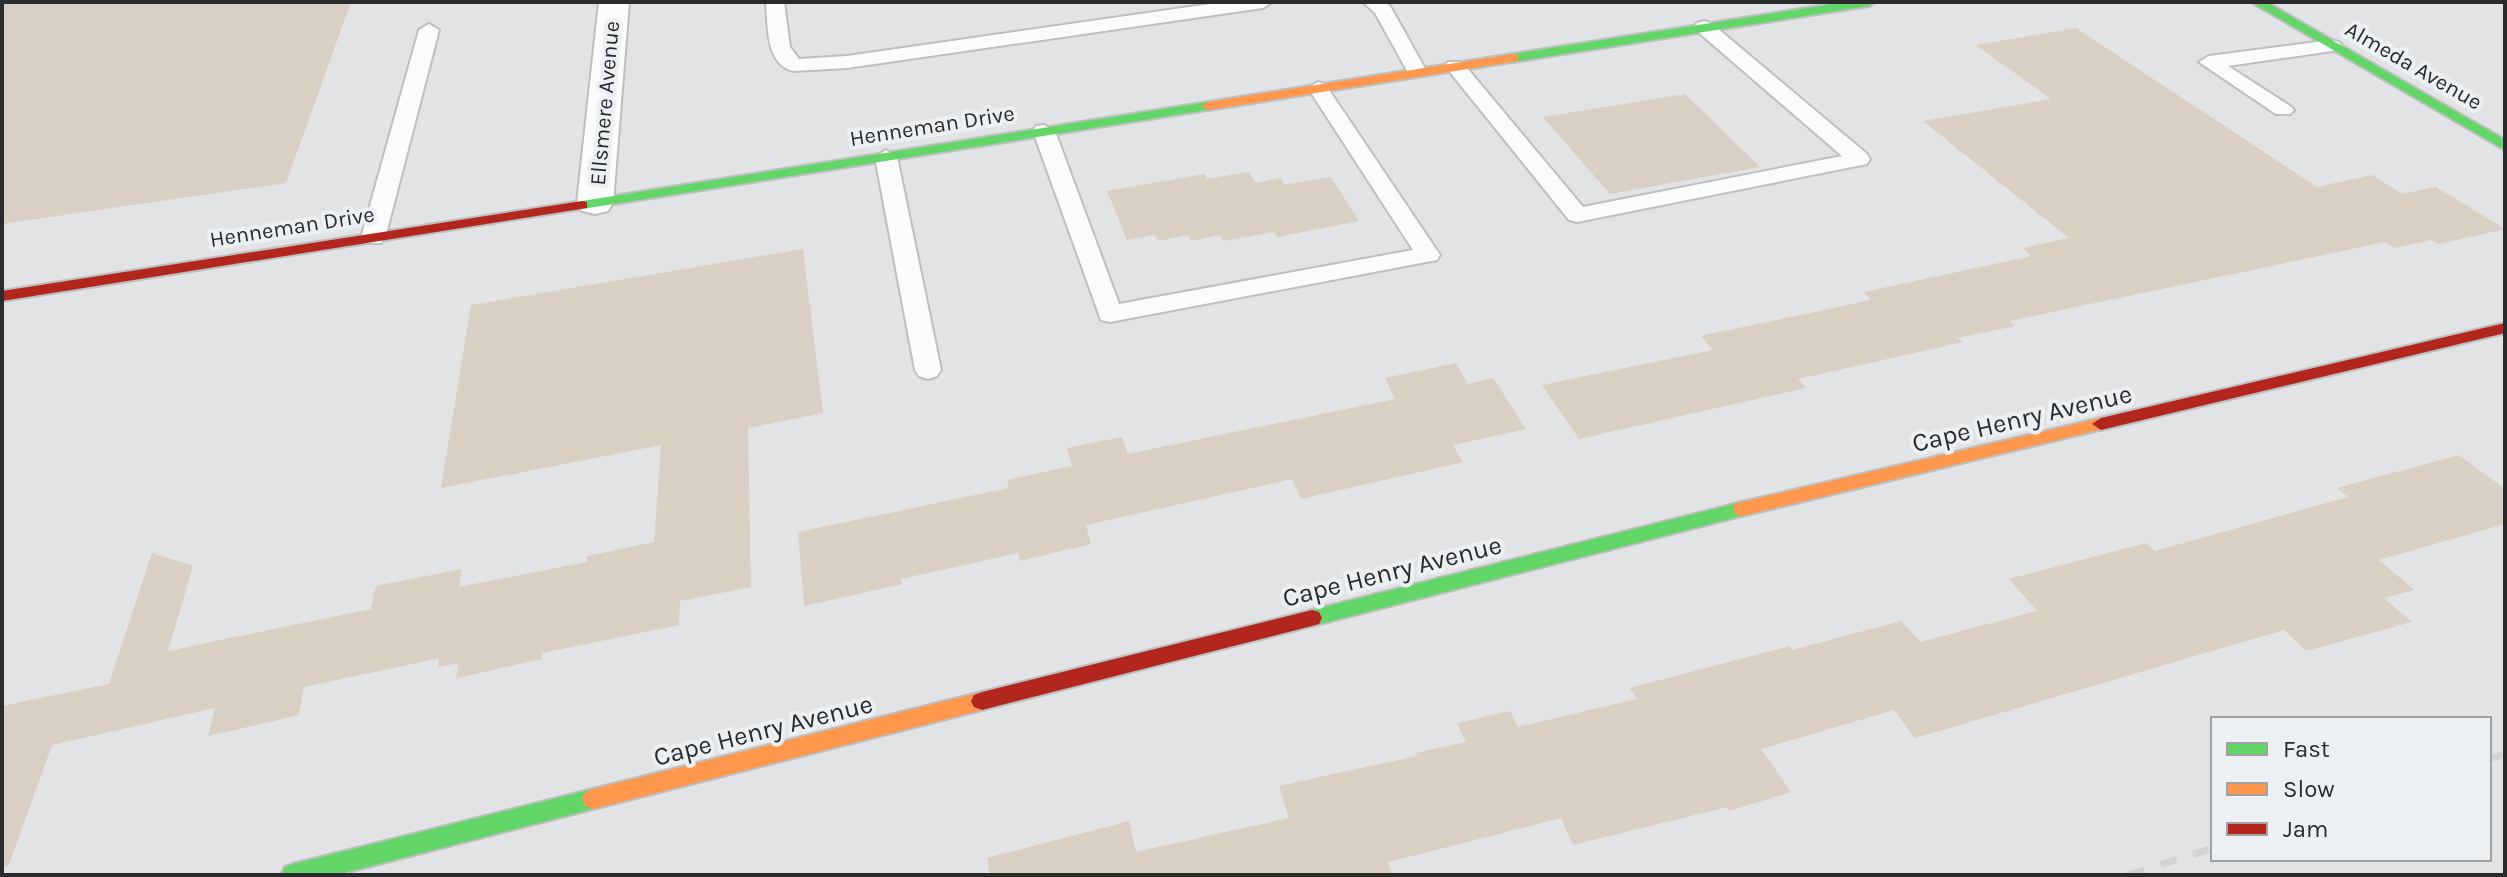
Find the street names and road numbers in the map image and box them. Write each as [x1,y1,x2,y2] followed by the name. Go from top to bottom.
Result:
[2341,16,2486,115] street label: Almeda Avenue
[585,20,625,186] street label: Ellsmere Avenue
[848,100,1016,152] street label: Henneman Drive
[208,201,376,253] street label: Henneman Drive
[1909,378,2135,459] street label: Cape Henry Avenue
[1279,529,1505,614] street label: Cape Henry Avenue
[650,688,876,773] street label: Cape Henry Avenue

